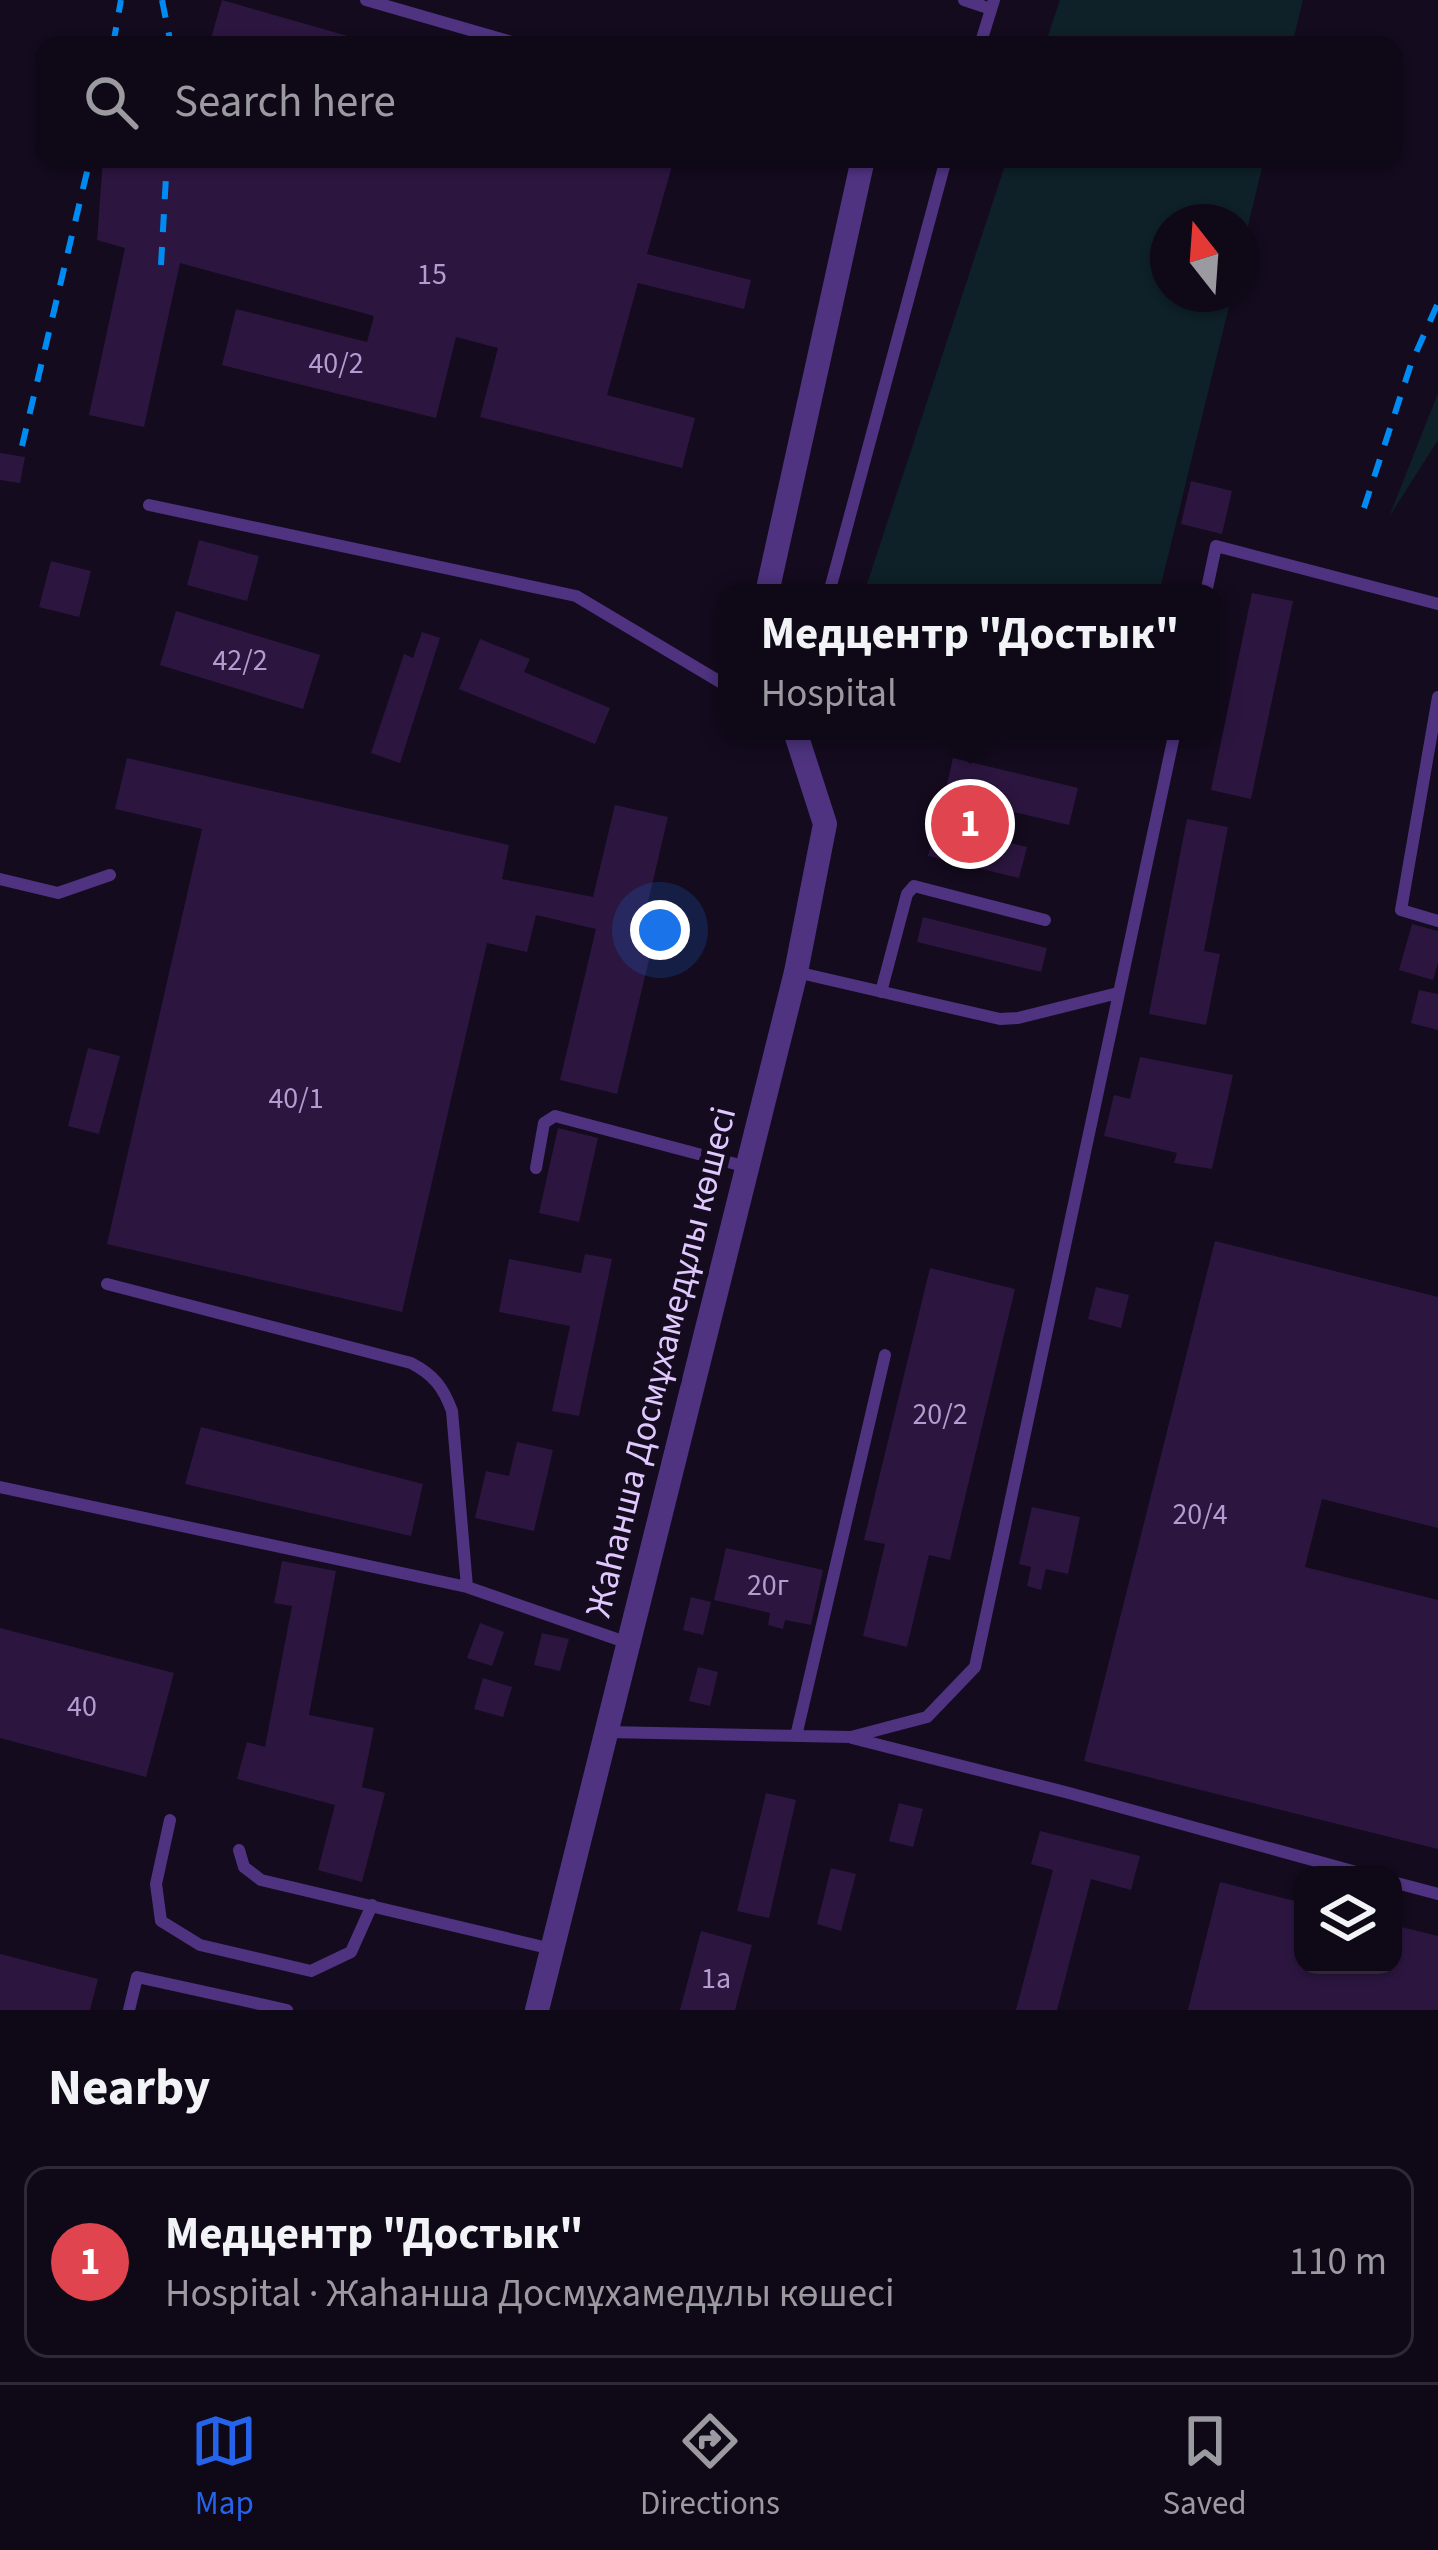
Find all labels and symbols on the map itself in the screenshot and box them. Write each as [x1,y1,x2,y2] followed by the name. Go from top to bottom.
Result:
[1150,204,1258,312] north arrow
[417,253,447,296] house number: 15
[308,342,364,385] house number: 40/2
[212,639,268,682] house number: 42/2
[931,779,1009,869] pin: 1
[630,900,690,960] your location
[268,1077,324,1120] house number: 40/1
[573,1101,749,1623] street label: Жаһанша Досмұхамедұлы көшесі
[912,1393,968,1436] house number: 20/2
[1172,1493,1228,1536] house number: 20/4
[747,1564,789,1607] house number: 20г
[67,1685,97,1728] house number: 40
[701,1957,731,2000] house number: 1а

